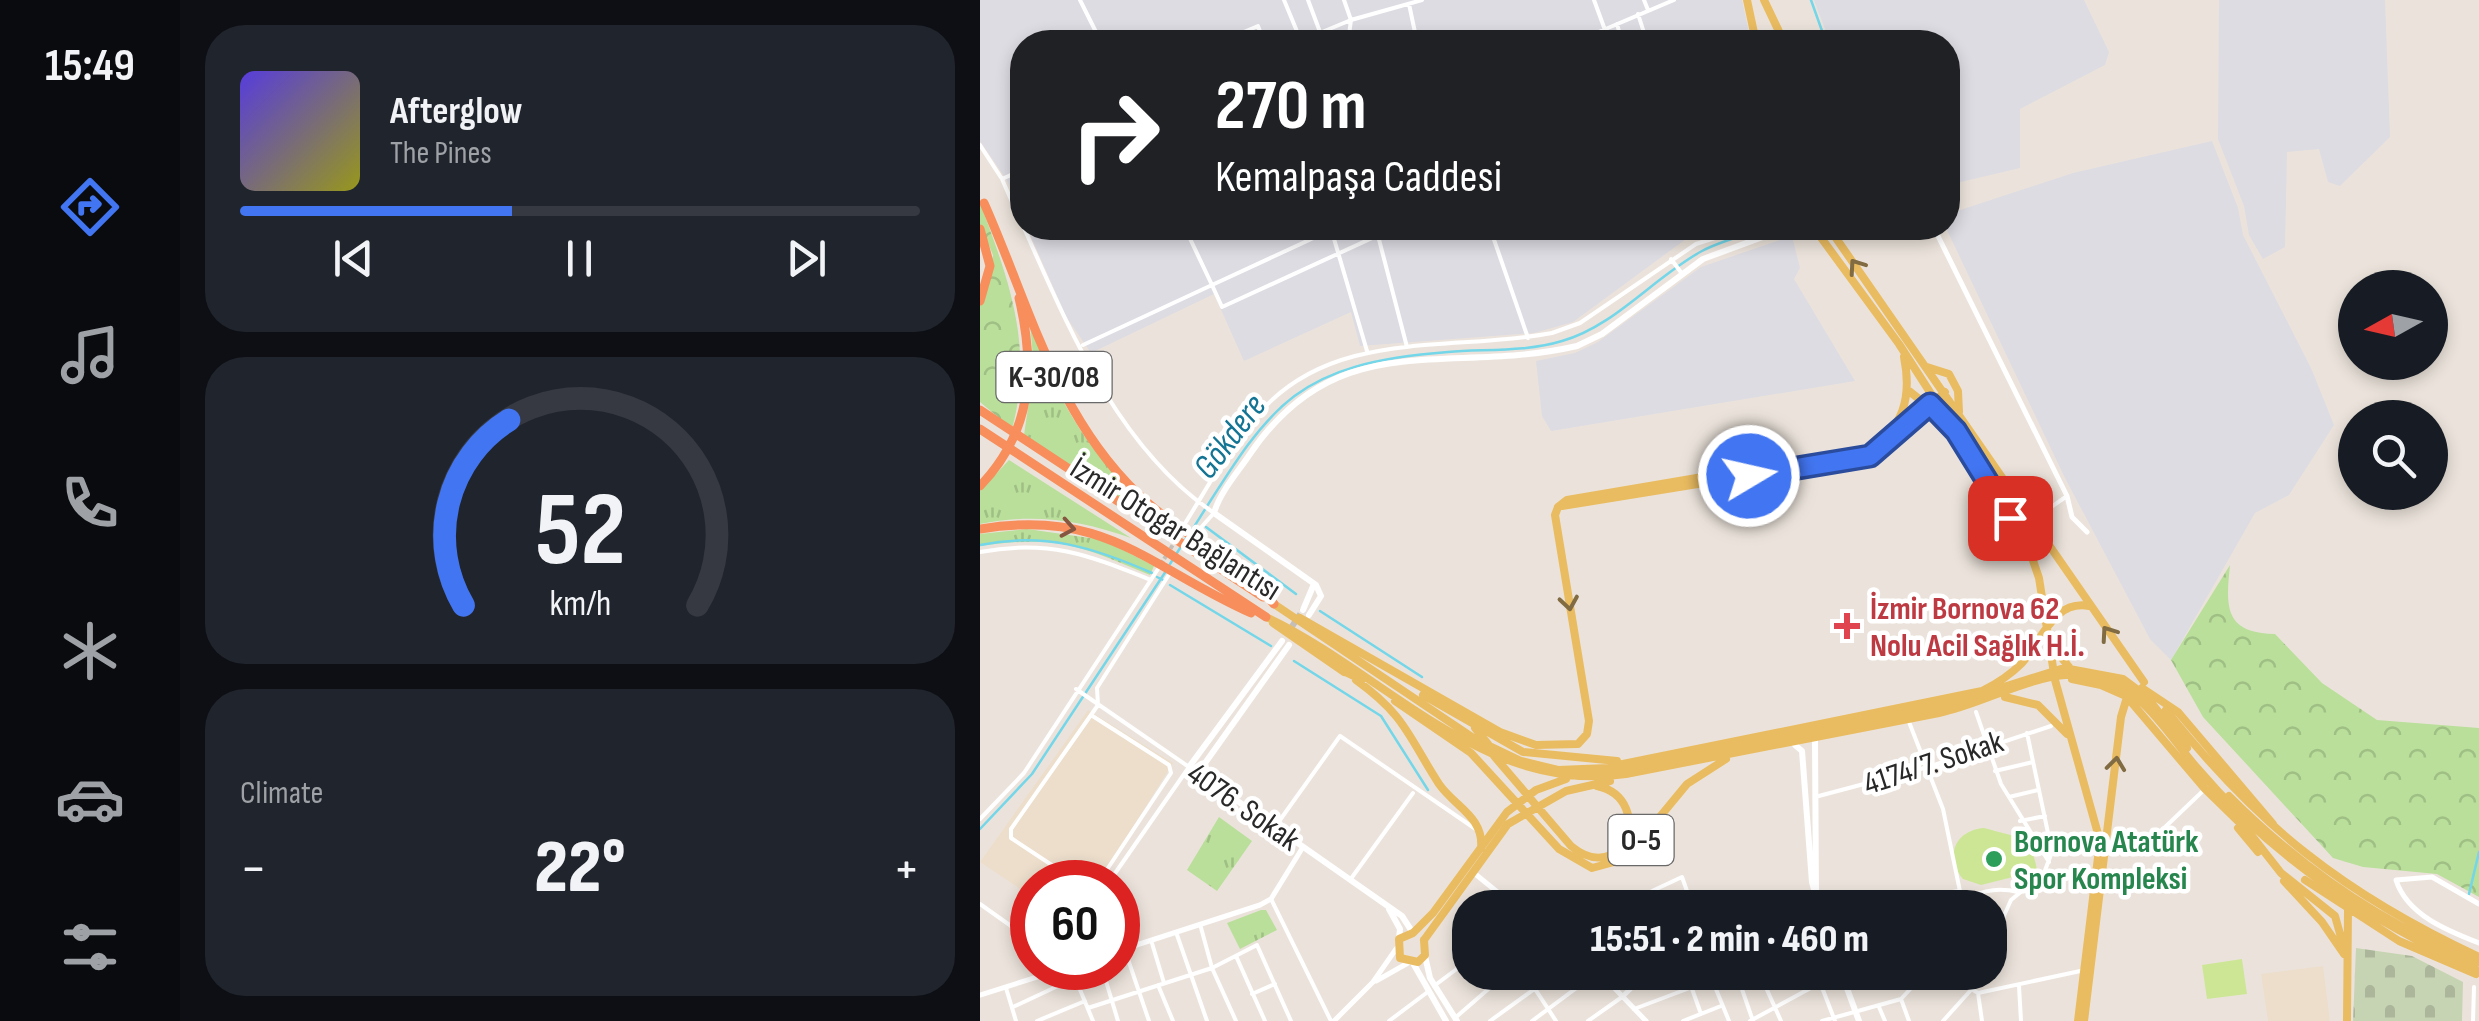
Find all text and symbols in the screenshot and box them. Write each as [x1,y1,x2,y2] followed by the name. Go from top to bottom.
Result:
[45,39,135,94] text: 15:49
[1215,65,1367,149] text: 270 m
[1050,70,1180,200] icon: right
[390,89,523,134] text: Afterglow
[390,134,492,173] text: The Pines
[1215,150,1502,205] text: Kemalpaşa Caddesi
[55,172,125,242] icon: directions
[326,231,381,286] icon: previous
[552,231,607,286] icon: pause
[779,231,834,286] icon: next
[1850,258,1868,277] one-way arrow
[2338,270,2448,380] north arrow
[2338,270,2448,510] map controls
[55,320,125,390] icon: music
[997,352,1112,402] road number: K-30/08
[1184,386,1276,488] water label: Gökdere
[2338,400,2448,510] button: search
[1697,424,1801,528] position arrow
[1063,449,1288,610] street label: İzmir Otogar Bağlantısı
[55,468,125,538] icon: phone
[534,469,626,594] text: 52
[1968,476,2053,561] pin
[1983,491,2038,546] icon: arrive
[1060,517,1076,538] one-way arrow
[549,583,611,626] text: km/h
[1870,590,2085,666] place label: İzmir Bornova 62 Nolu Acil Sağlık H.İ.
[1558,594,1579,611] one-way arrow
[1834,613,1860,639] marker: İzmir Bornova 62 Nolu Acil Sağlık H.İ.
[55,616,125,686] icon: climate
[2102,626,2121,644] one-way arrow
[1859,723,2008,804] street label: 4174/7. Sokak
[1179,754,1307,860] street label: 4076. Sokak
[2104,756,2125,773] one-way arrow
[55,764,125,834] icon: car
[240,774,323,813] text: Climate
[1608,815,1674,865] road number: O-5
[534,823,626,914] text: 22°
[2014,823,2199,899] place label: Bornova Atatürk Spor Kompleksi
[240,836,267,903] text: −
[893,836,920,903] text: +
[1983,848,2005,870] marker: Bornova Atatürk Spor Kompleksi
[1010,860,1140,990] speed limit sign: 60
[55,912,125,982] icon: filters
[1590,917,1869,962] text: 15:51 · 2 min · 460 m

